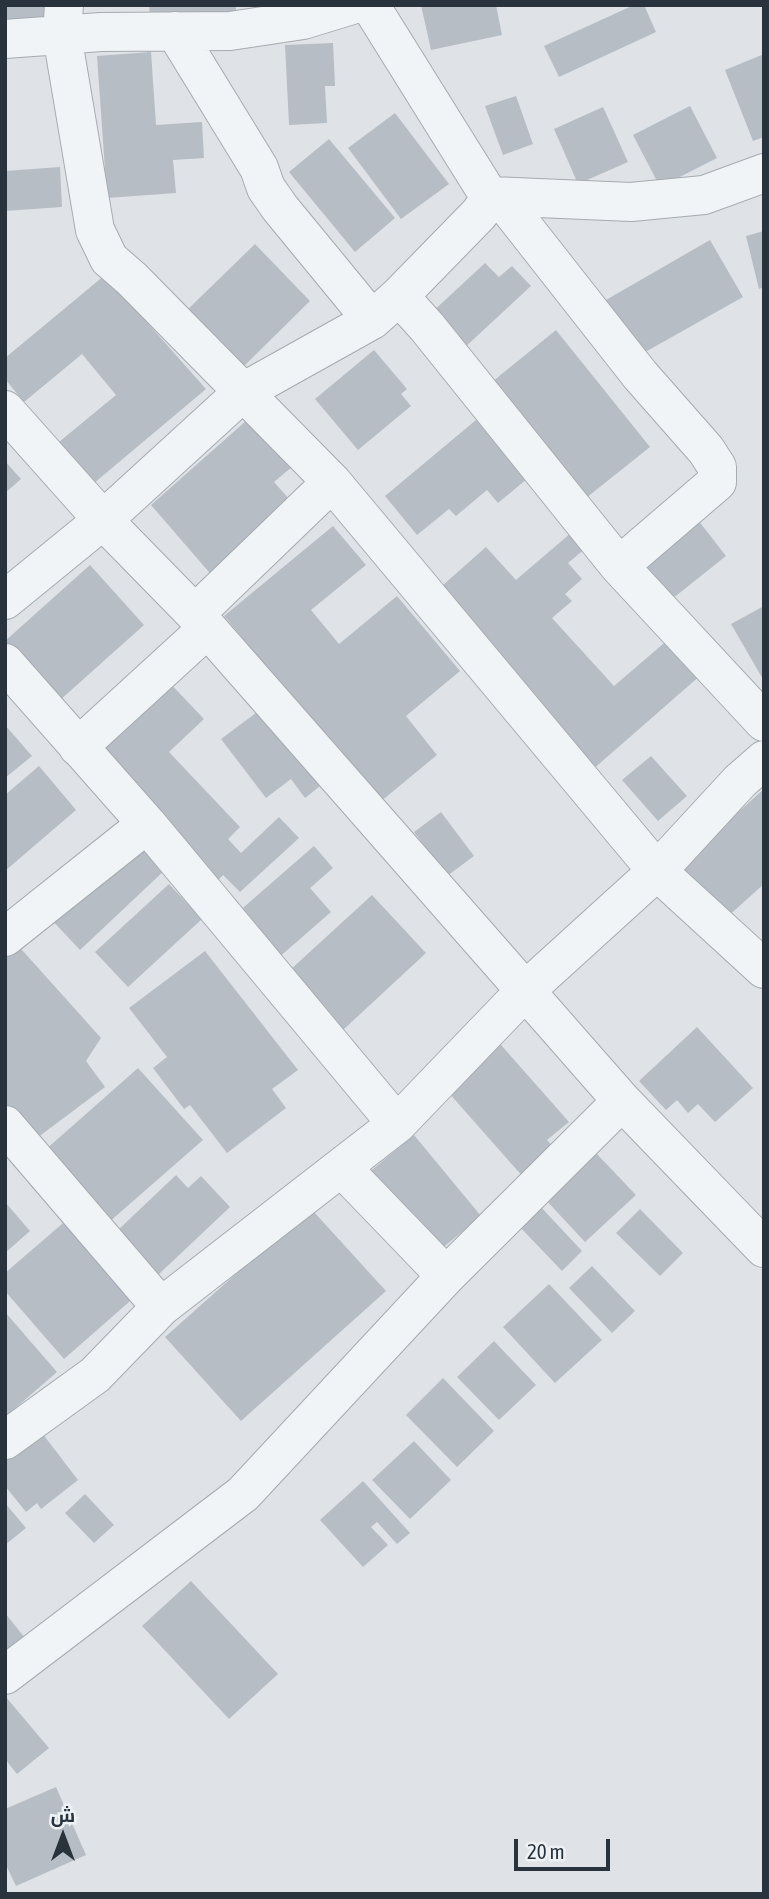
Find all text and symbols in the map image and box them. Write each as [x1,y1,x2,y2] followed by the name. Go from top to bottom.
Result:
[28,1801,98,1871] north arrow
[51,1804,75,1826] text: ش
[517,1826,613,1870] scale bar
[527,1839,565,1863] text: 20 m

